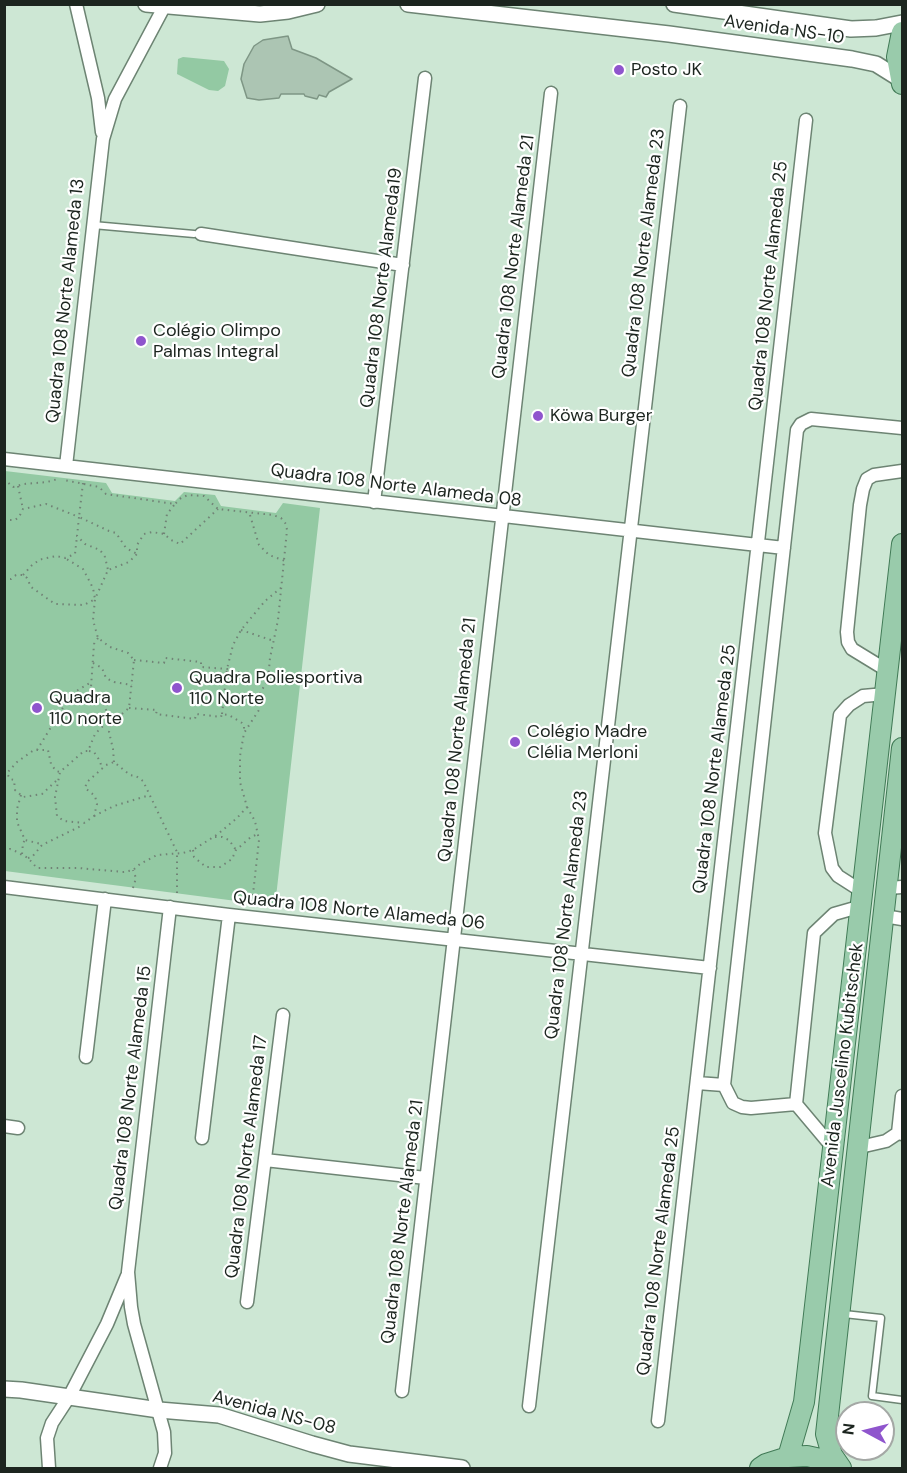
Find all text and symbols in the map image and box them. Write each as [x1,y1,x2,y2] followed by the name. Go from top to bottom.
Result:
[722,11,846,49] street label: Avenida NS-10
[631,59,702,81] place label: Posto JK
[612,63,626,77] marker: Posto JK
[618,127,670,379] street label: Quadra 108 Norte Alameda 23
[488,134,540,380] street label: Quadra 108 Norte Alameda 21
[745,160,793,412] street label: Quadra 108 Norte Alameda 25
[357,167,407,409] street label: Quadra 108 Norte Alameda19
[42,178,90,424] street label: Quadra 108 Norte Alameda 13
[153,320,281,362] place label: Colégio Olimpo Palmas Integral
[134,334,148,348] marker: Colégio Olimpo Palmas Integral
[550,405,652,427] place label: Köwa Burger
[531,409,545,423] marker: Köwa Burger
[269,460,523,512] street label: Quadra 108 Norte Alameda 08
[434,617,482,863] street label: Quadra 108 Norte Alameda 21
[689,643,741,895] street label: Quadra 108 Norte Alameda 25
[189,667,363,710] place label: Quadra Poliesportiva 110 Norte
[170,681,184,695] marker: Quadra Poliesportiva 110 Norte
[49,687,122,730] place label: Quadra 110 norte
[30,701,44,715] marker: Quadra 110 norte
[527,721,647,764] place label: Colégio Madre Clélia Merloni
[508,735,522,749] marker: Colégio Madre Clélia Merloni
[541,789,593,1041] street label: Quadra 108 Norte Alameda 23
[232,887,486,935] street label: Quadra 108 Norte Alameda 06
[817,942,869,1188] street label: Avenida Juscelino Kubitschek
[105,964,157,1212] street label: Quadra 108 Norte Alameda 15
[221,1034,273,1280] street label: Quadra 108 Norte Alameda 17
[377,1099,429,1345] street label: Quadra 108 Norte Alameda 21
[633,1125,685,1377] street label: Quadra 108 Norte Alameda 25
[210,1386,338,1440] street label: Avenida NS-08
[835,1401,895,1461] north arrow
[837,1422,860,1436] text: N

